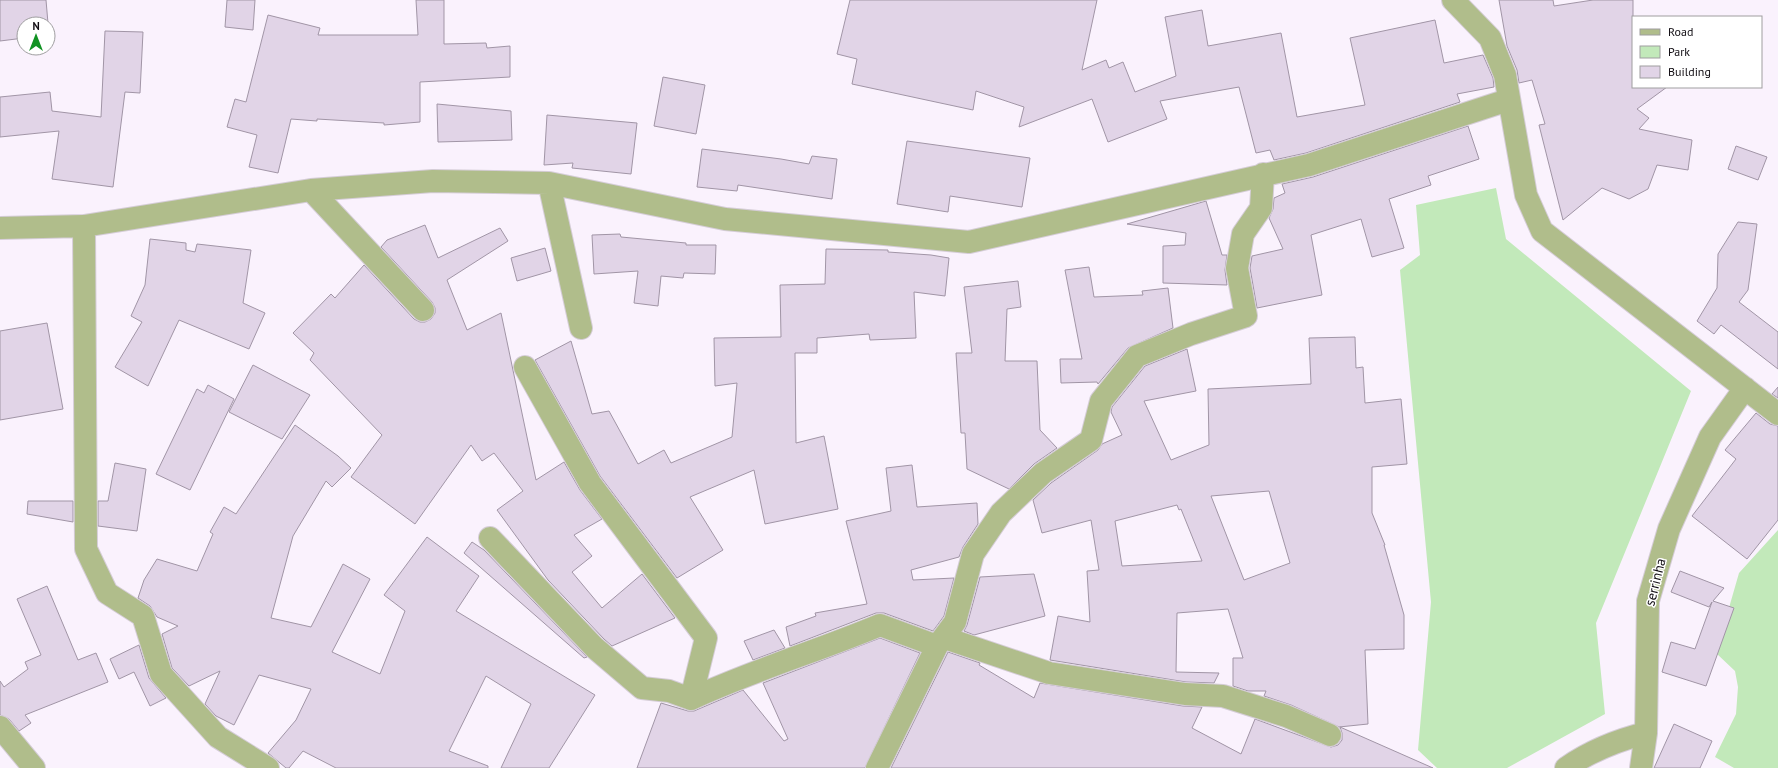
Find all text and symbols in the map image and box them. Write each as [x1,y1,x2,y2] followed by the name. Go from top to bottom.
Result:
[16,16,56,56] north arrow
[1632,16,1762,88] legend
[32,19,40,33] text: N
[1668,24,1693,39] text: Road
[1668,44,1690,59] text: Park
[1668,64,1711,79] text: Building
[1640,556,1670,608] street label: serrinha

